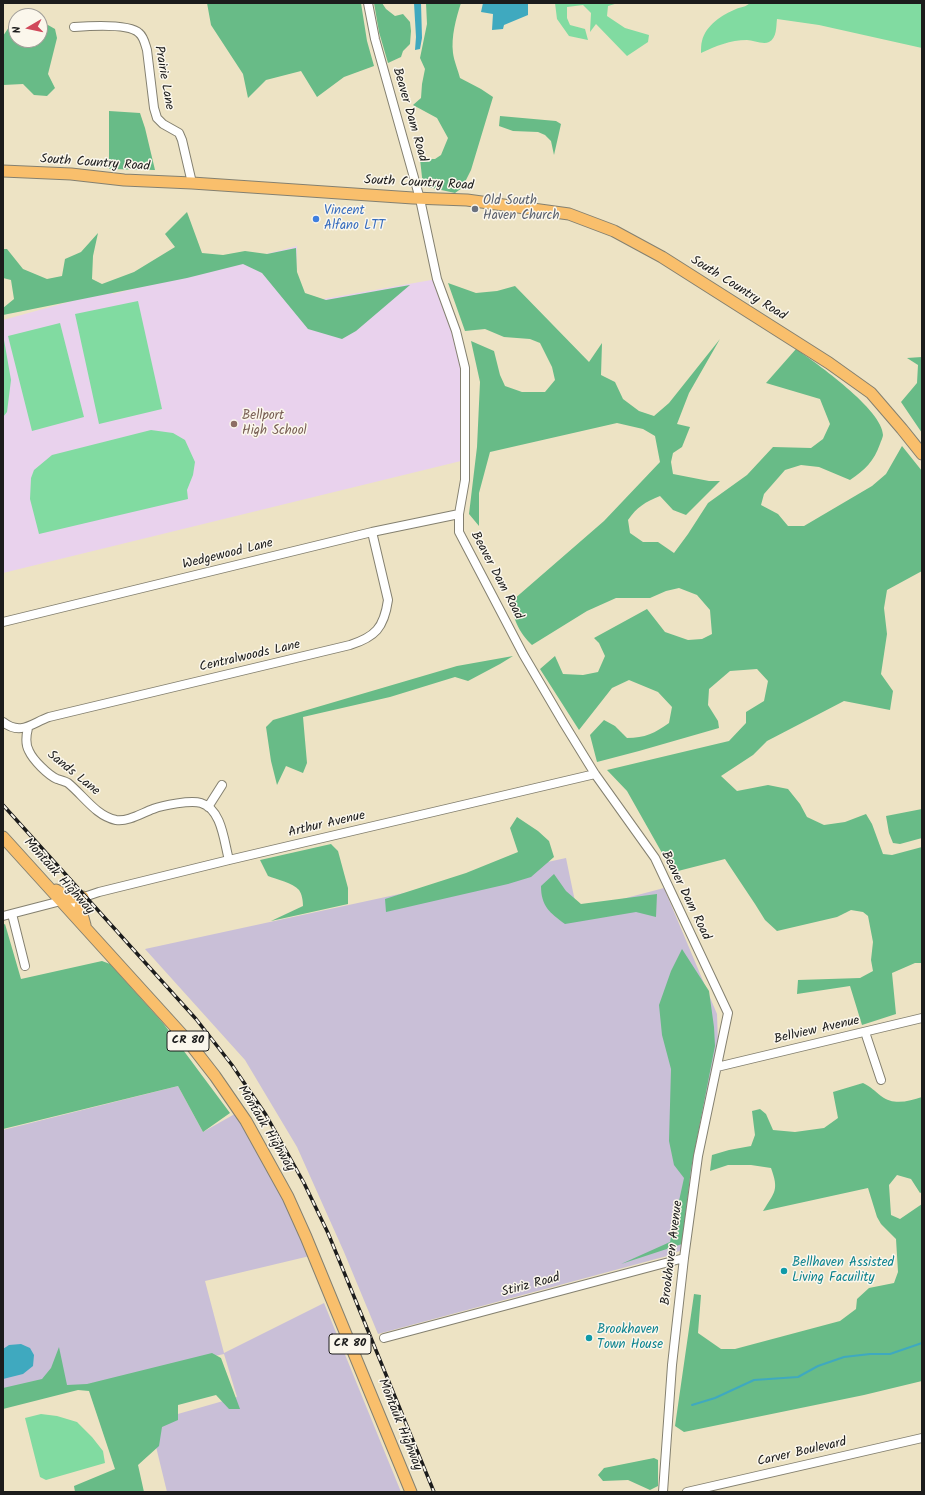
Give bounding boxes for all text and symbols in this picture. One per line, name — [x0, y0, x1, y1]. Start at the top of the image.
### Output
north arrow — [8, 8, 48, 48]
text: N — [8, 25, 27, 35]
street label: Prairie Lane — [150, 45, 176, 111]
street label: Beaver Dam Road — [388, 66, 430, 164]
street label: South Country Road — [40, 152, 150, 176]
street label: South Country Road — [364, 173, 474, 195]
place label: Old South Haven Church — [483, 194, 559, 225]
place label: Vincent Alfano LTT — [324, 204, 385, 235]
marker: Old South Haven Church — [470, 204, 480, 214]
marker: Vincent Alfano LTT — [311, 214, 321, 224]
street label: South Country Road — [687, 253, 789, 325]
place label: Bellport High School — [242, 409, 307, 440]
marker: Bellport High School — [229, 419, 239, 429]
street label: Beaver Dam Road — [466, 529, 526, 623]
street label: Wedgewood Lane — [181, 536, 275, 574]
street label: Centralwoods Lane — [198, 638, 302, 676]
street label: Sands Lane — [44, 748, 102, 800]
street label: Arthur Avenue — [287, 809, 367, 841]
street label: Montauk Highway — [20, 835, 96, 919]
street label: Beaver Dam Road — [657, 849, 713, 943]
street label: Bellview Avenue — [773, 1014, 861, 1048]
road number: CR 80 — [167, 1031, 209, 1051]
street label: Montauk Highway — [233, 1083, 297, 1175]
street label: Brookhaven Avenue — [659, 1200, 687, 1306]
place label: Bellhaven Assisted Living Facuility — [792, 1256, 894, 1287]
marker: Bellhaven Assisted Living Facuility — [779, 1266, 789, 1276]
street label: Stiriz Road — [500, 1271, 562, 1301]
place label: Brookhaven Town House — [597, 1323, 663, 1354]
marker: Brookhaven Town House — [584, 1333, 594, 1343]
road number: CR 80 — [329, 1334, 371, 1354]
street label: Montauk Highway — [373, 1377, 425, 1473]
street label: Carver Boulevard — [756, 1435, 848, 1471]

